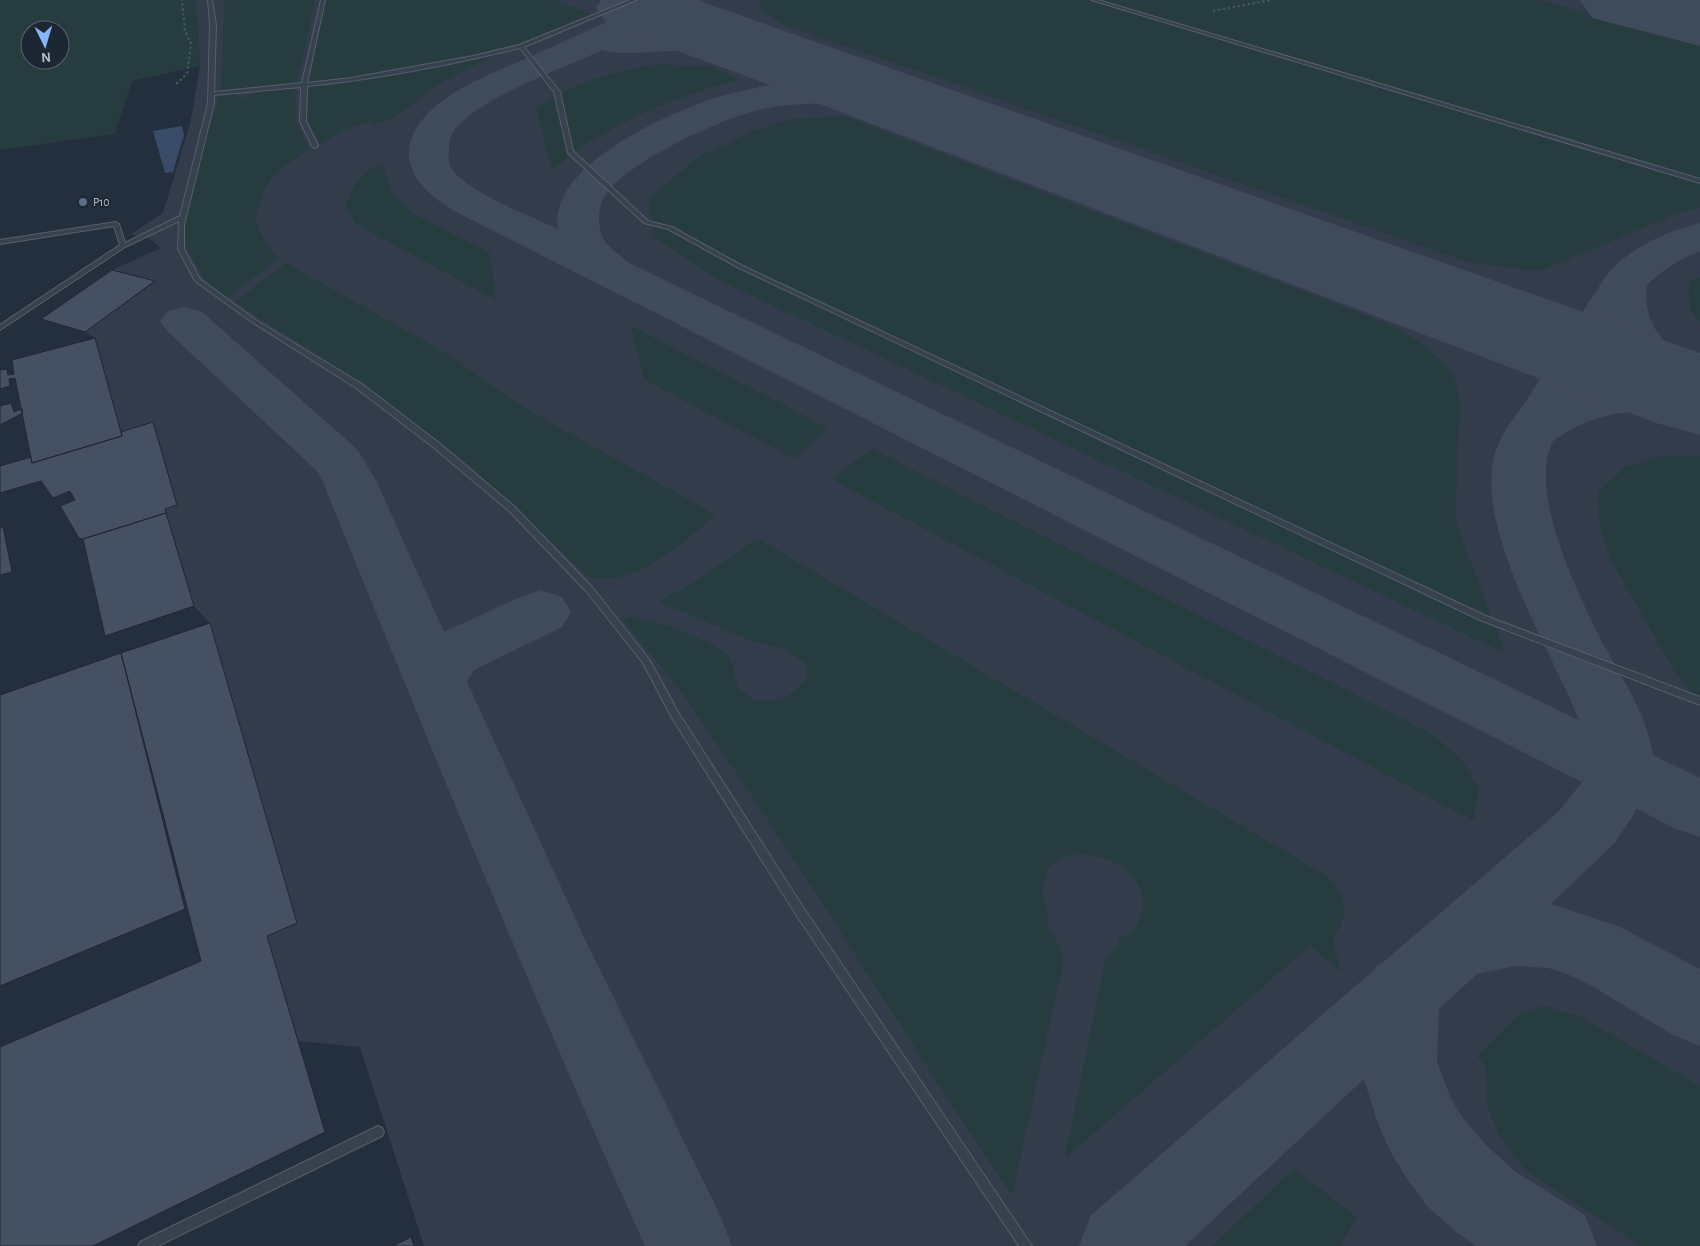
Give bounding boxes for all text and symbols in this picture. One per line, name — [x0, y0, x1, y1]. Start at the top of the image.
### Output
north arrow — [20, 20, 70, 70]
text: N — [41, 50, 52, 64]
marker: P10 — [77, 196, 89, 208]
place label: P10 — [93, 196, 110, 208]

